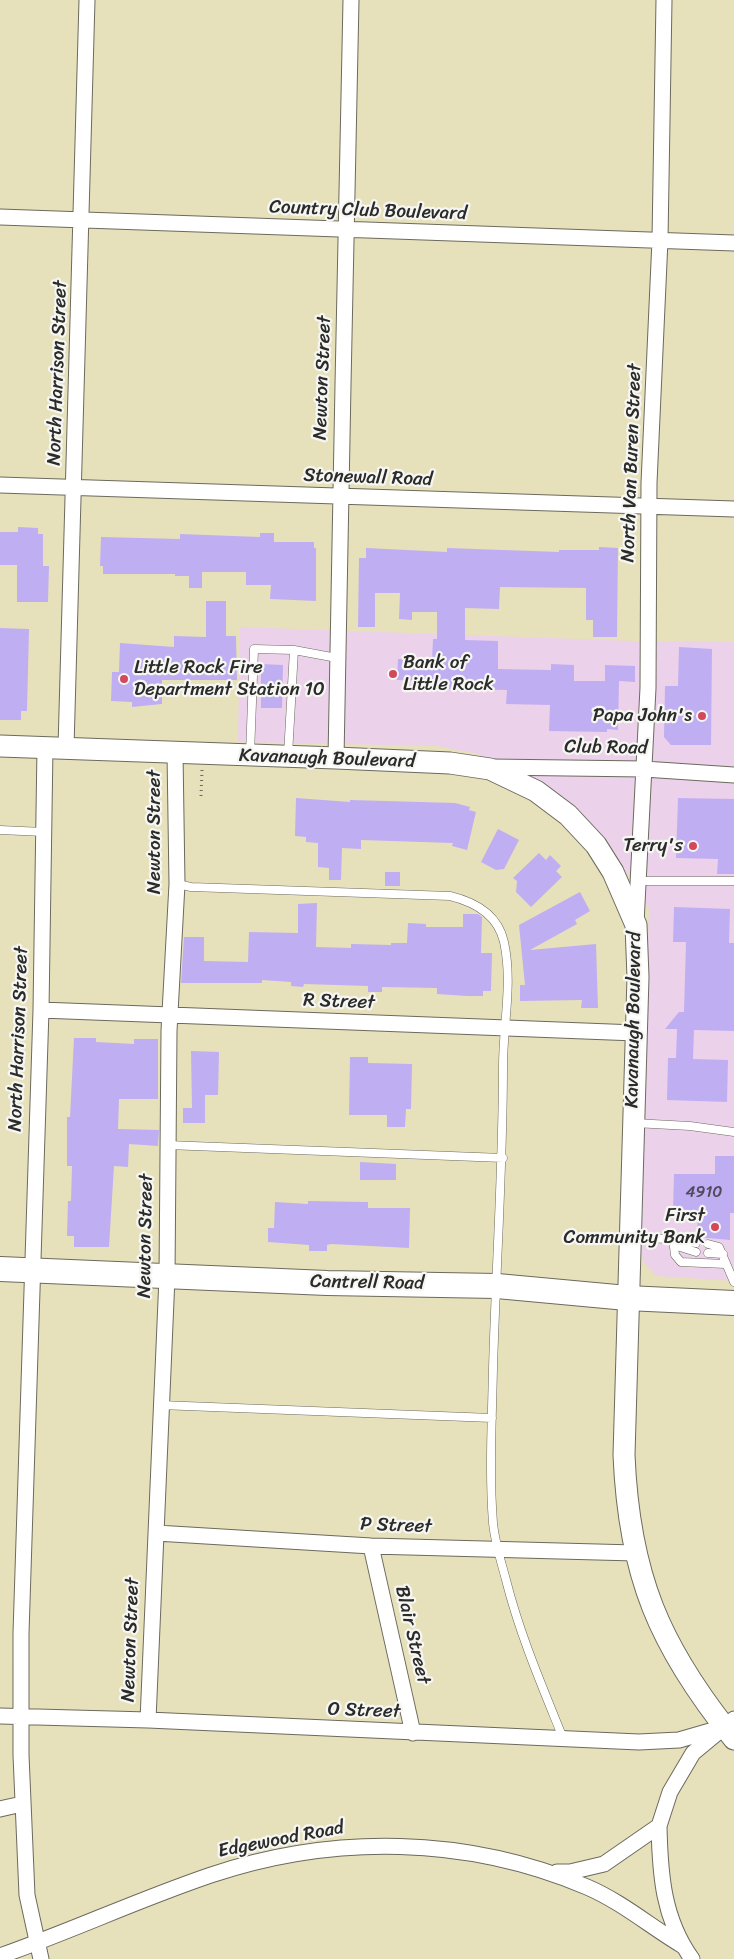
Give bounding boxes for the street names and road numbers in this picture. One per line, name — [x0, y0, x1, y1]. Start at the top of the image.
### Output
street label: Country Club Boulevard — [269, 196, 467, 226]
street label: North Harrison Street — [43, 280, 73, 466]
street label: Newton Street — [309, 315, 337, 441]
street label: North Van Buren Street — [617, 363, 647, 563]
street label: Stonewall Road — [303, 464, 433, 492]
street label: Club Road — [564, 736, 648, 760]
street label: Kavanaugh Boulevard — [238, 745, 416, 773]
street label: Newton Street — [144, 770, 166, 894]
street label: Kavanaugh Boulevard — [621, 932, 647, 1108]
street label: North Harrison Street — [4, 946, 34, 1132]
street label: R Street — [303, 989, 375, 1015]
street label: Newton Street — [134, 1174, 158, 1298]
street label: Cantrell Road — [310, 1271, 424, 1295]
street label: P Street — [360, 1513, 432, 1539]
street label: Newton Street — [117, 1577, 145, 1703]
street label: Blair Street — [390, 1584, 434, 1686]
street label: O Street — [327, 1698, 401, 1724]
street label: Edgewood Road — [216, 1817, 346, 1863]

